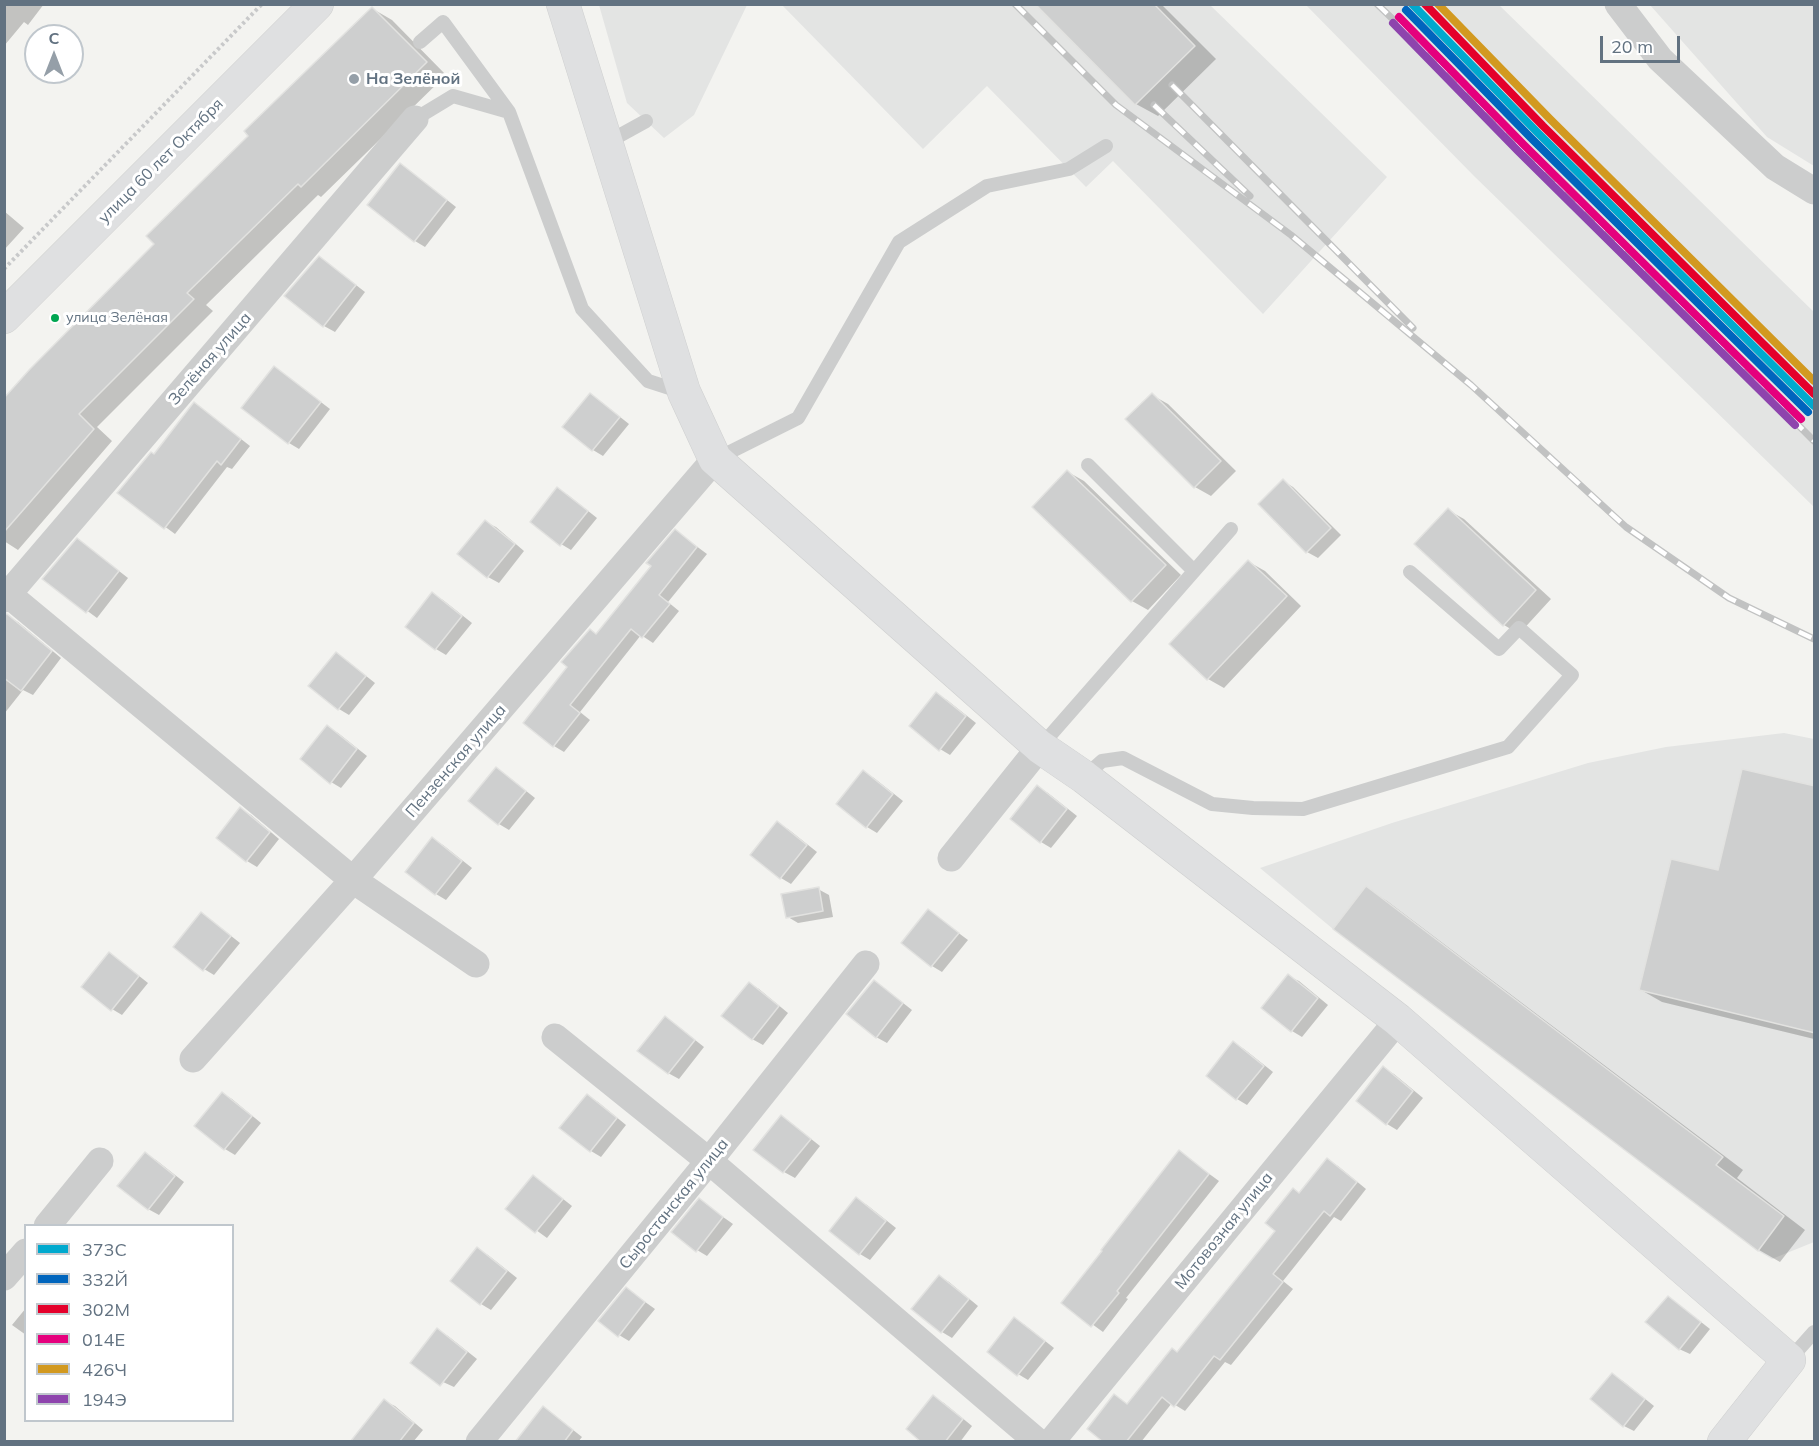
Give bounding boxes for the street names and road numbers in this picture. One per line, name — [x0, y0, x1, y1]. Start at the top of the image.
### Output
street label: улица 60 лет Октября — [95, 95, 227, 227]
street label: Зелёная улица — [165, 309, 255, 409]
street label: Пензенская улица — [402, 701, 510, 821]
street label: Сыростанская улица — [615, 1135, 733, 1273]
street label: Мотовозная улица — [1171, 1169, 1277, 1293]

